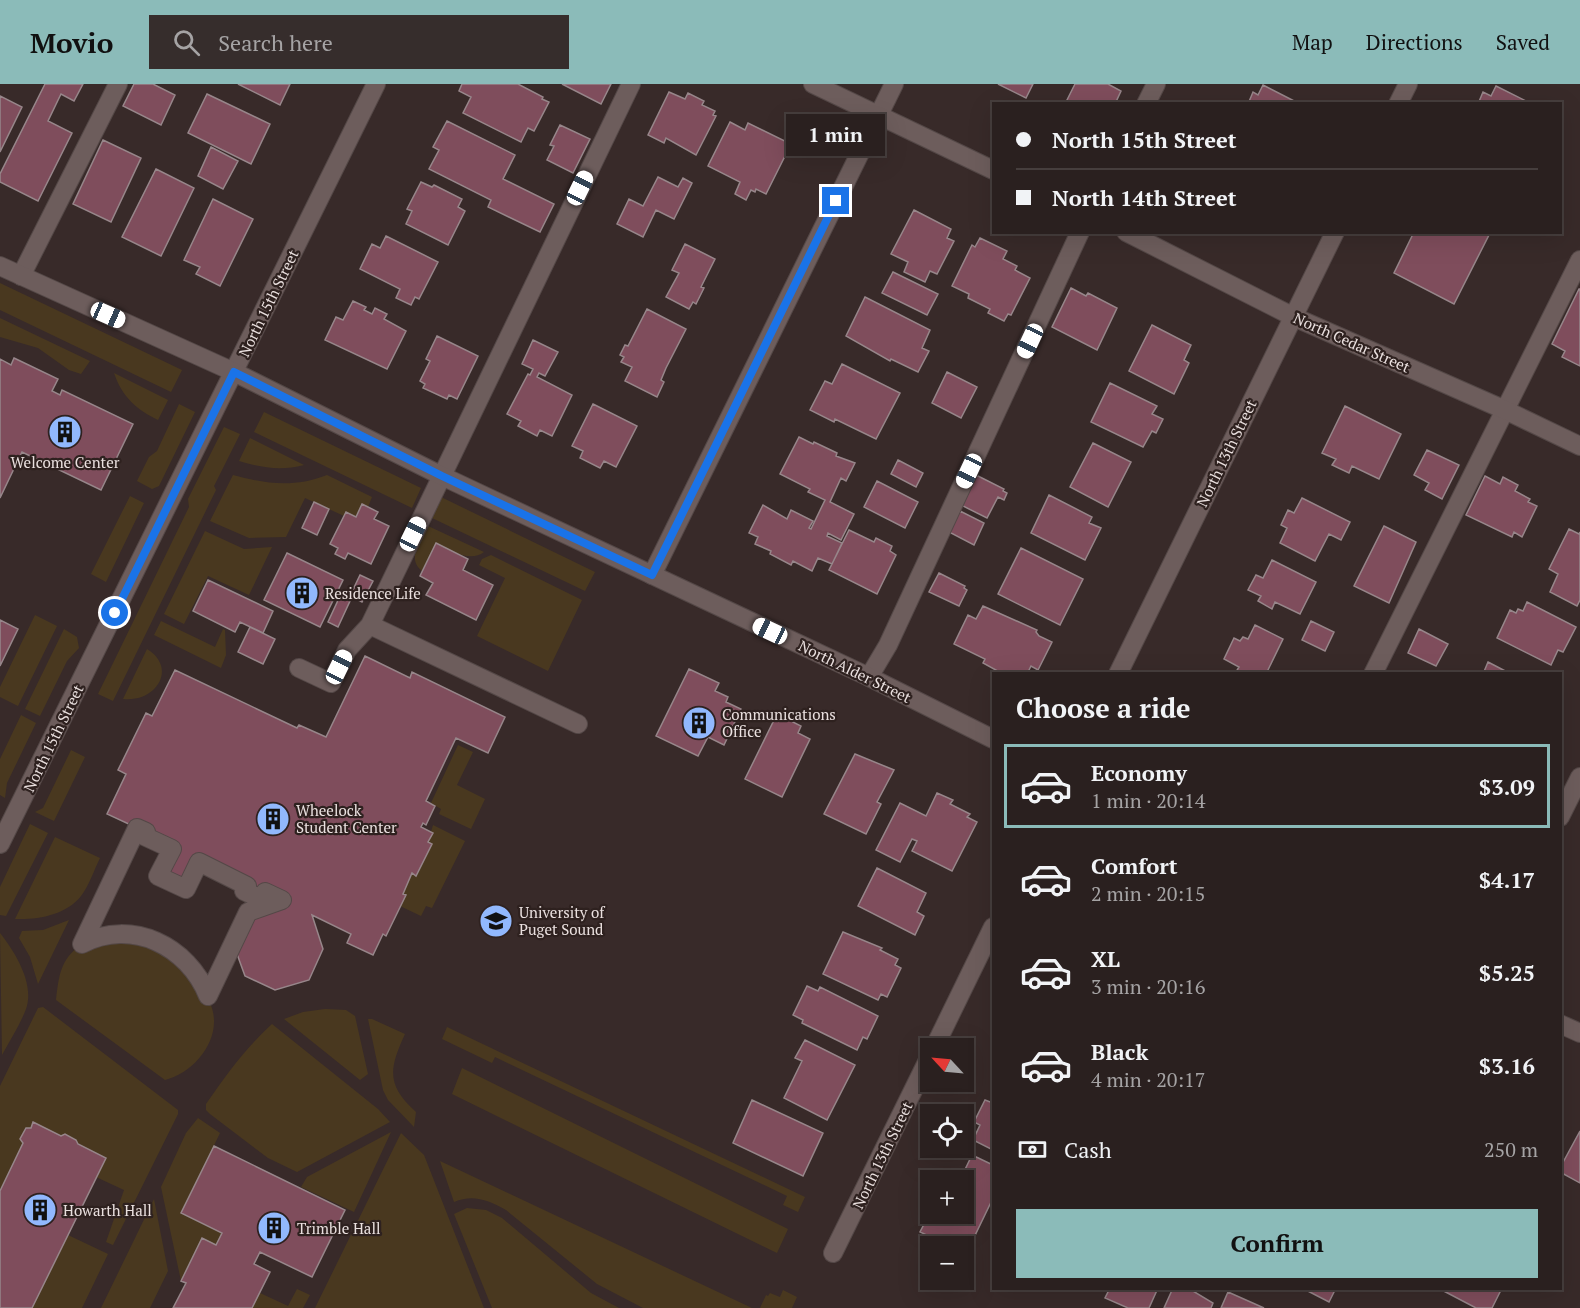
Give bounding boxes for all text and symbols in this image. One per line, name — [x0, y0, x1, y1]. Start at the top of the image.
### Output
search box — [149, 15, 569, 69]
text: Movio — [30, 24, 113, 61]
icon: search — [170, 26, 203, 59]
text: Search here — [218, 28, 333, 57]
text: Map — [1292, 28, 1333, 56]
text: Directions — [1366, 28, 1463, 56]
text: Saved — [1496, 28, 1550, 56]
callout: 1 min — [786, 114, 886, 156]
text: 1 min — [808, 121, 863, 148]
text: North 15th Street — [1052, 125, 1237, 154]
car — [564, 168, 596, 208]
text: North 14th Street — [1052, 183, 1237, 212]
route end — [822, 187, 849, 214]
street label: North 15th Street — [233, 246, 303, 360]
car — [88, 299, 128, 331]
street label: North Cedar Street — [1291, 307, 1414, 377]
car — [1014, 321, 1046, 361]
street label: North 13th Street — [1191, 396, 1261, 510]
building icon: Welcome Center — [47, 414, 83, 450]
car — [953, 451, 985, 491]
place label: Welcome Center — [11, 452, 120, 472]
car — [397, 514, 429, 554]
building icon: Residence Life — [284, 575, 320, 611]
place label: Residence Life — [325, 583, 421, 603]
route start — [101, 599, 128, 626]
car — [750, 615, 790, 647]
street label: North Alder Street — [795, 635, 915, 707]
car — [323, 647, 355, 687]
street label: North 15th Street — [18, 681, 88, 795]
text: Choose a ride — [1016, 690, 1191, 726]
place label: Communications Office — [722, 704, 836, 741]
building icon: Communications Office — [681, 705, 717, 741]
text: Economy — [1091, 758, 1187, 787]
icon: car — [1019, 759, 1073, 813]
text: $3.09 — [1479, 772, 1535, 801]
text: 1 min · 20:14 — [1091, 787, 1205, 814]
place label: Wheelock Student Center — [296, 800, 397, 837]
building icon: Wheelock Student Center — [255, 801, 291, 837]
text: Comfort — [1091, 851, 1177, 880]
icon: car — [1019, 852, 1073, 906]
text: $4.17 — [1479, 865, 1535, 894]
text: 2 min · 20:15 — [1091, 880, 1205, 907]
place label: University of Puget Sound — [519, 902, 605, 939]
school or university icon: University of Puget Sound — [478, 903, 514, 939]
text: XL — [1091, 944, 1120, 973]
icon: car — [1019, 945, 1073, 999]
text: $5.25 — [1479, 958, 1535, 987]
text: 3 min · 20:16 — [1091, 973, 1205, 1000]
text: Black — [1091, 1037, 1148, 1066]
north arrow — [920, 1038, 974, 1092]
map controls — [920, 1038, 974, 1290]
icon: car — [1019, 1038, 1073, 1092]
text: $3.16 — [1479, 1051, 1535, 1080]
text: 4 min · 20:17 — [1091, 1066, 1205, 1093]
street label: North 13th Street — [847, 1098, 917, 1212]
button: locate — [920, 1104, 974, 1158]
icon: cash — [1016, 1133, 1049, 1166]
text: Cash — [1064, 1135, 1112, 1164]
text: 250 m — [1484, 1136, 1538, 1163]
button: + — [920, 1170, 974, 1224]
building icon: Howarth Hall — [22, 1192, 58, 1228]
place label: Howarth Hall — [63, 1200, 152, 1220]
button: Confirm — [1016, 1209, 1538, 1278]
building icon: Trimble Hall — [256, 1210, 292, 1246]
place label: Trimble Hall — [297, 1218, 380, 1238]
button: − — [920, 1236, 974, 1290]

